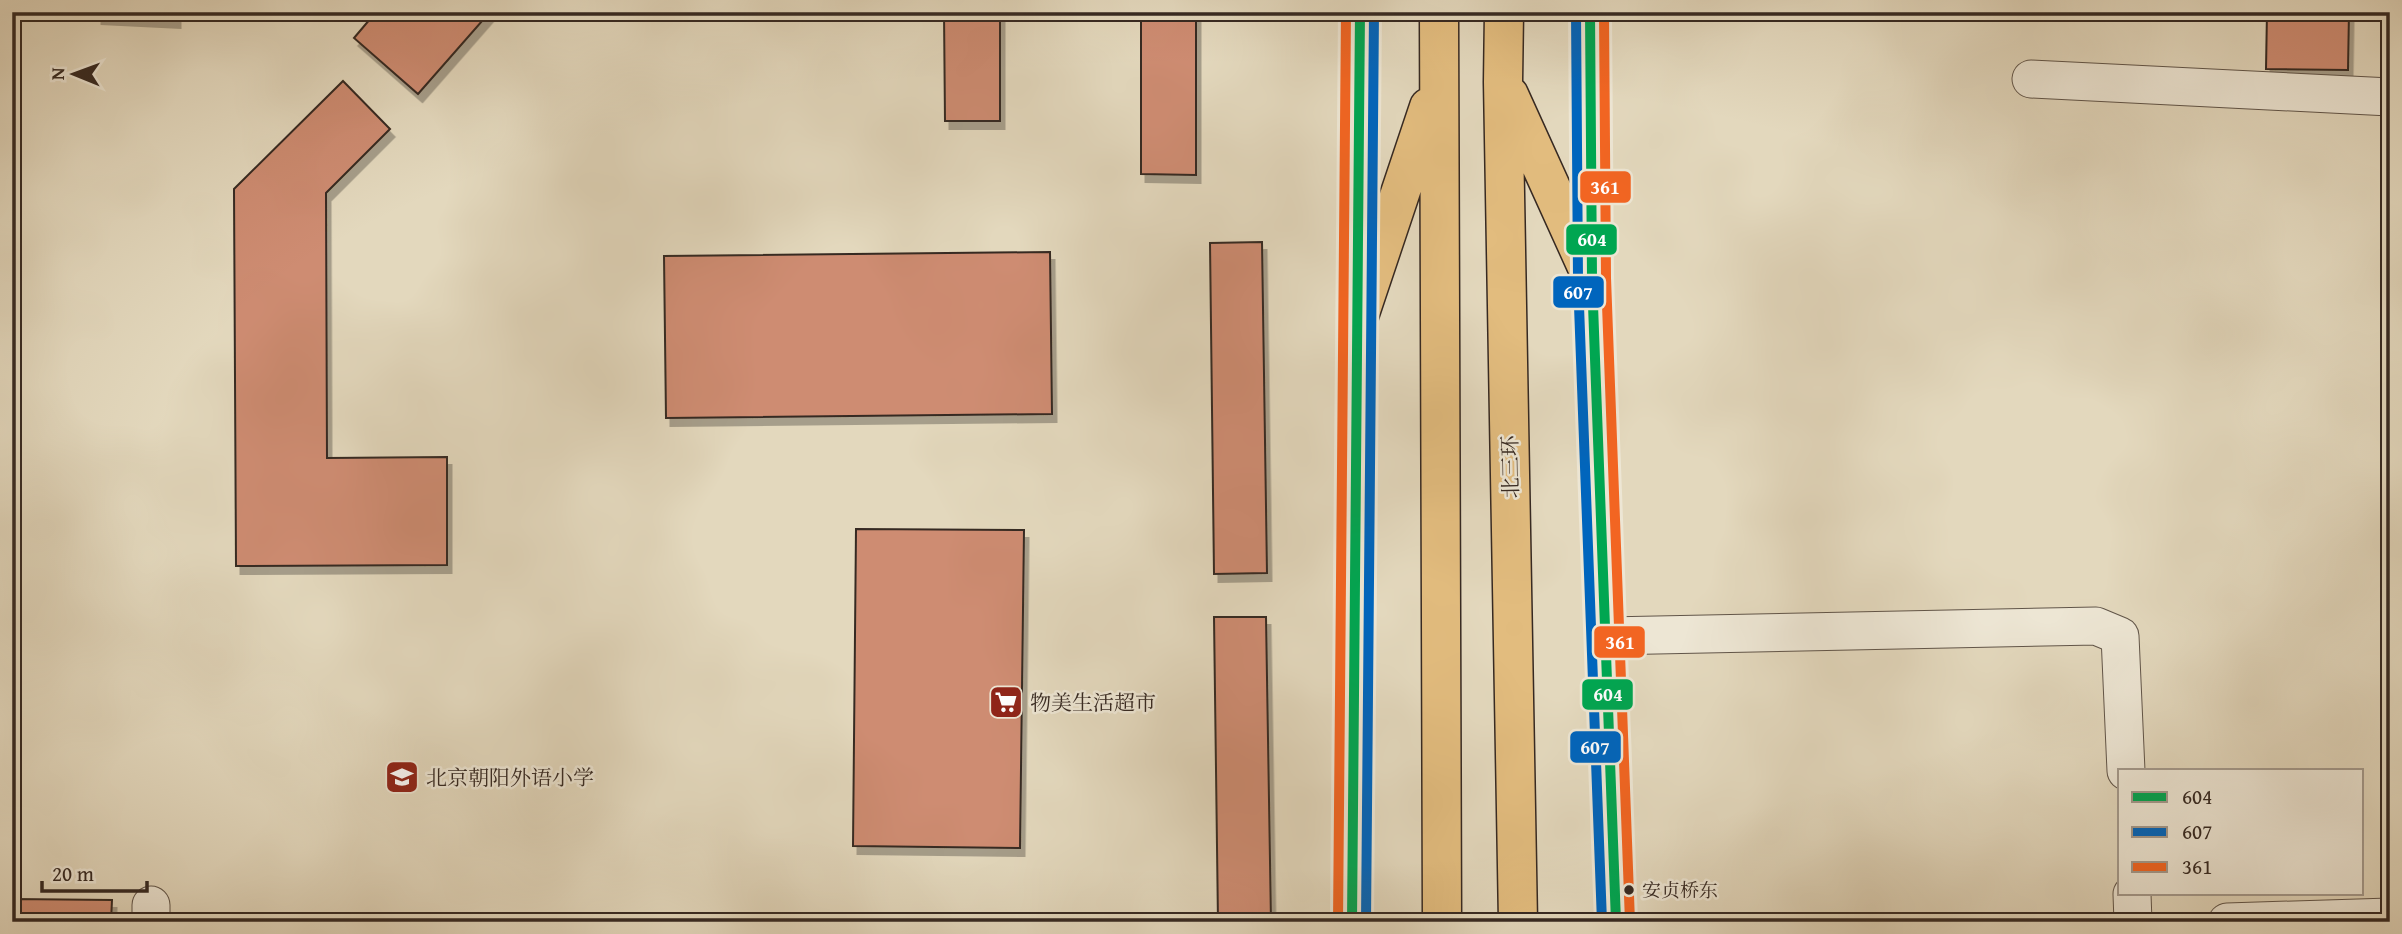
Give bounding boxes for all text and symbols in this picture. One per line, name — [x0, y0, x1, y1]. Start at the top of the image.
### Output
north arrow — [38, 38, 108, 108]
text: N — [43, 67, 71, 80]
line badge: 361 — [1579, 170, 1632, 204]
text: 361 — [1590, 173, 1620, 201]
line badge: 604 — [1565, 223, 1618, 256]
text: 604 — [1577, 225, 1607, 253]
line badge: 607 — [1552, 275, 1605, 309]
text: 607 — [1563, 278, 1593, 306]
street label: 北三环 — [1494, 435, 1526, 499]
line badge: 361 — [1593, 625, 1646, 659]
text: 361 — [1605, 628, 1635, 656]
line badge: 604 — [1581, 678, 1634, 711]
text: 604 — [1593, 680, 1623, 708]
supermarket icon: 物美生活超市 — [987, 683, 1025, 721]
place label: 物美生活超市 — [1030, 687, 1156, 718]
line badge: 607 — [1569, 730, 1622, 764]
text: 607 — [1580, 733, 1610, 761]
school or university icon: 北京朝阳外语小学 — [383, 758, 421, 796]
place label: 北京朝阳外语小学 — [426, 762, 594, 793]
legend — [2118, 769, 2364, 895]
text: 604 — [2182, 781, 2212, 812]
text: 607 — [2182, 816, 2212, 847]
scale bar — [42, 850, 147, 894]
text: 361 — [2182, 851, 2212, 882]
text: 20 m — [52, 858, 94, 889]
place label: 安贞桥东 — [1642, 876, 1718, 904]
marker: 安贞桥东 — [1622, 883, 1636, 897]

